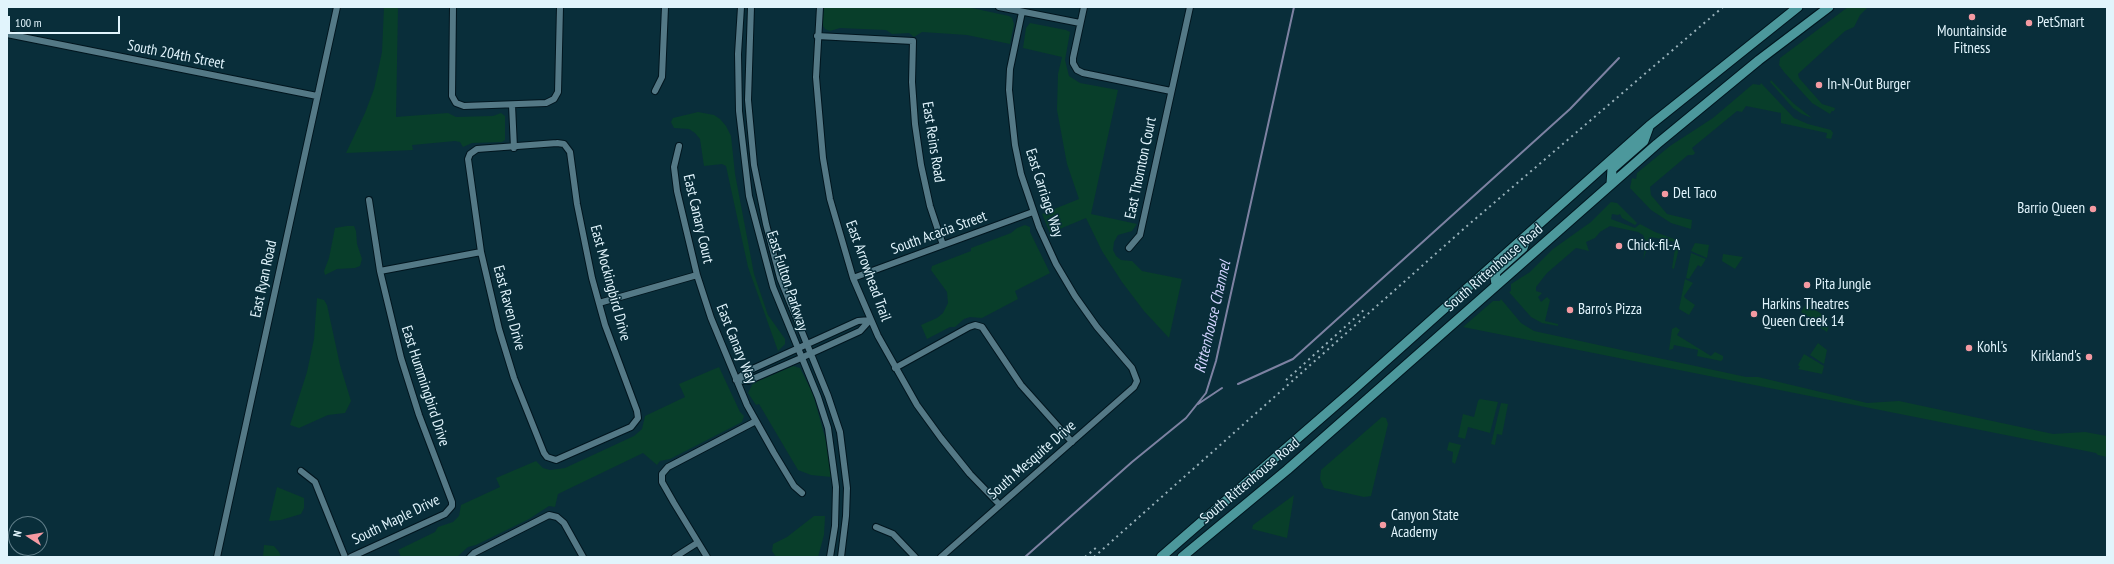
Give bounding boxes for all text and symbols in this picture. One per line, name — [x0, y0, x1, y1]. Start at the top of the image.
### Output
scale bar — [10, 8, 122, 34]
marker: Mountainside Fitness — [1967, 12, 1977, 22]
place label: PetSmart — [2037, 14, 2084, 32]
text: 100 m — [15, 15, 42, 30]
marker: PetSmart — [2024, 18, 2034, 28]
place label: Mountainside Fitness — [1937, 23, 2007, 58]
street label: South 204th Street — [126, 37, 226, 73]
place label: In-N-Out Burger — [1827, 76, 1910, 94]
marker: In-N-Out Burger — [1814, 80, 1824, 90]
street label: East Reins Road — [918, 100, 948, 184]
street label: East Thornton Court — [1121, 115, 1161, 221]
street label: East Carriage Way — [1021, 146, 1067, 240]
street label: East Canary Court — [679, 173, 717, 265]
place label: Del Taco — [1673, 185, 1717, 203]
marker: Del Taco — [1660, 189, 1670, 199]
place label: Barrio Queen — [2017, 200, 2085, 218]
marker: Barrio Queen — [2088, 204, 2098, 214]
street label: South Acacia Street — [889, 207, 989, 259]
street label: East Arrowhead Trail — [841, 218, 895, 324]
street label: South Rittenhouse Road — [1441, 220, 1547, 316]
street label: East Mockingbird Drive — [586, 223, 634, 343]
street label: East Fulton Parkway — [762, 229, 812, 333]
place label: Chick-fil-A — [1627, 237, 1680, 255]
street label: East Ryan Road — [247, 239, 281, 319]
marker: Chick-fil-A — [1614, 241, 1624, 251]
water label: Rittenhouse Channel — [1191, 259, 1235, 375]
street label: East Raven Drive — [489, 264, 529, 352]
place label: Pita Jungle — [1815, 276, 1871, 294]
marker: Pita Jungle — [1802, 280, 1812, 290]
place label: Harkins Theatres Queen Creek 14 — [1762, 296, 1849, 331]
place label: Barro's Pizza — [1578, 301, 1642, 319]
street label: East Canary Way — [712, 302, 760, 386]
marker: Barro's Pizza — [1565, 305, 1575, 315]
marker: Harkins Theatres Queen Creek 14 — [1749, 309, 1759, 319]
street label: East Hummingbird Drive — [397, 323, 453, 449]
place label: Kohl's — [1977, 339, 2007, 357]
marker: Kohl's — [1964, 343, 1974, 353]
place label: Kirkland's — [2031, 348, 2081, 366]
marker: Kirkland's — [2084, 352, 2094, 362]
street label: South Mesquite Drive — [984, 417, 1080, 503]
street label: South Rittenhouse Road — [1197, 434, 1303, 528]
street label: South Maple Drive — [349, 491, 443, 549]
place label: Canyon State Academy — [1391, 507, 1459, 542]
north arrow — [8, 516, 48, 556]
marker: Canyon State Academy — [1378, 520, 1388, 530]
text: N — [10, 529, 25, 538]

